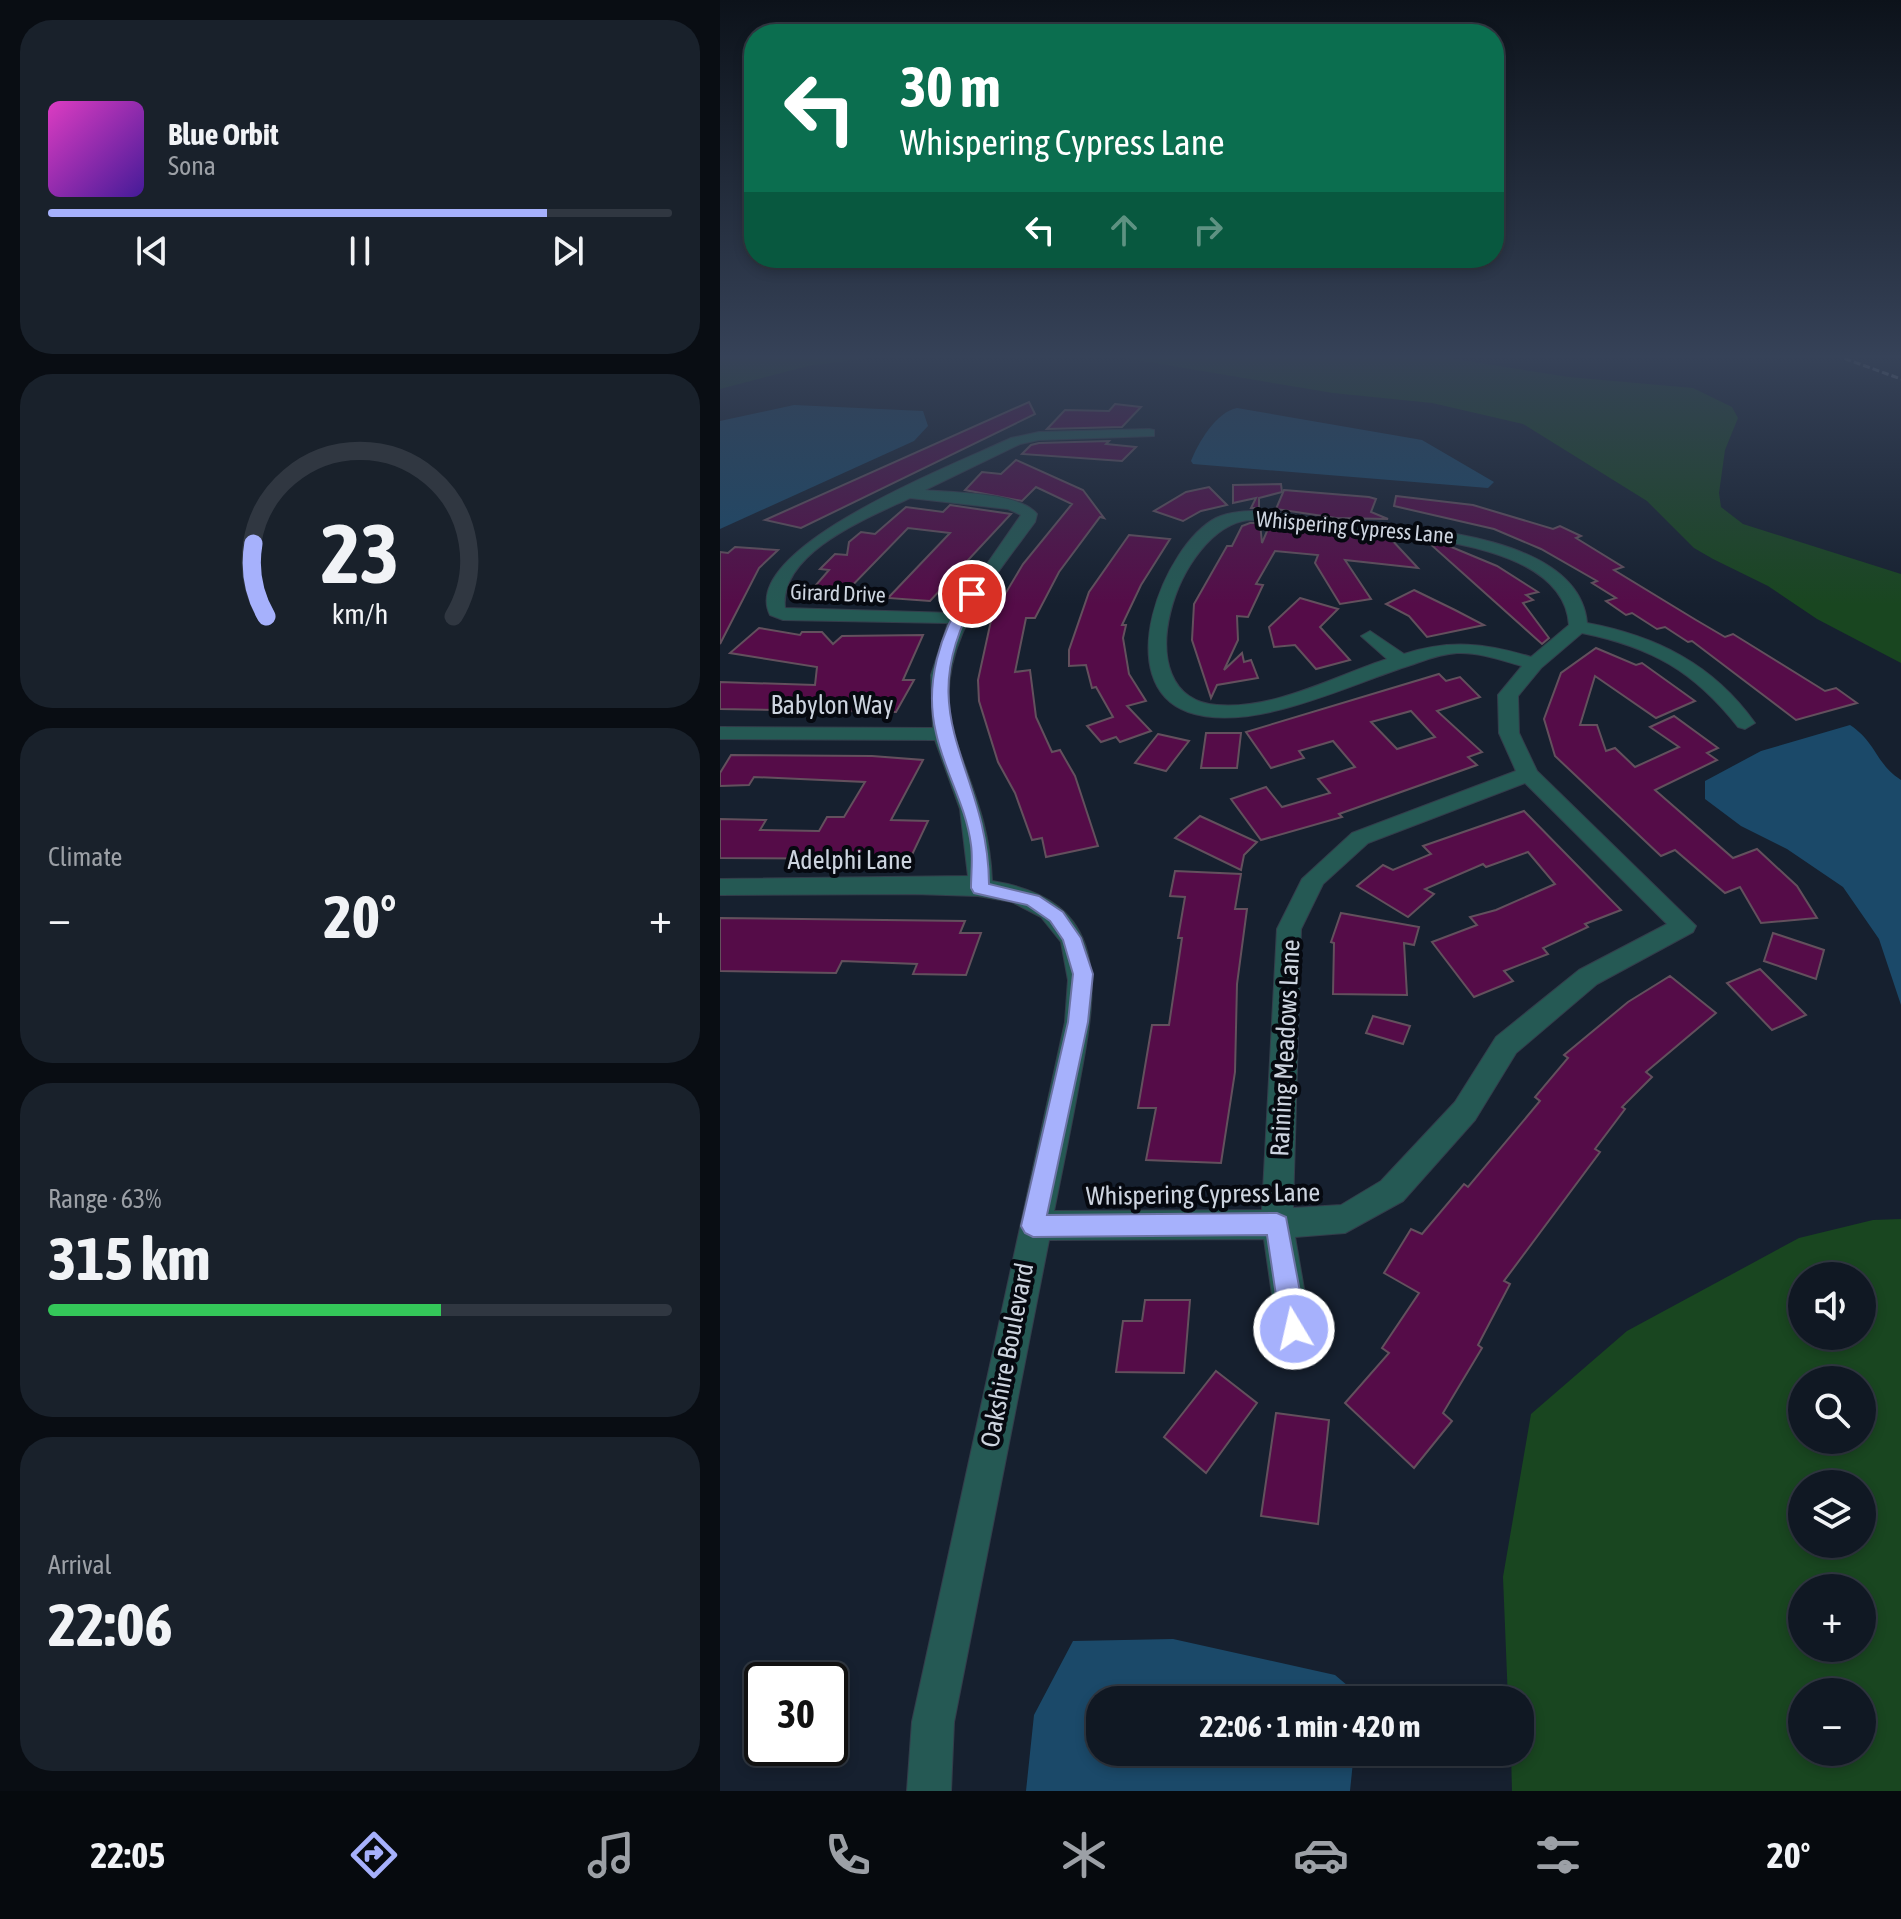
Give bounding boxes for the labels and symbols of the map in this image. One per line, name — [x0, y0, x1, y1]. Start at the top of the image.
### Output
street label: Whispering Cypress Lane — [1255, 505, 1455, 549]
pin — [938, 560, 1006, 628]
street label: Girard Drive — [790, 578, 886, 608]
street label: Babylon Way — [770, 690, 894, 720]
street label: Adelphi Lane — [788, 845, 912, 875]
street label: Raining Meadows Lane — [1264, 939, 1306, 1157]
street label: Whispering Cypress Lane — [1086, 1177, 1320, 1211]
street label: Oakshire Boulevard — [974, 1260, 1040, 1450]
position arrow — [1252, 1287, 1336, 1371]
speed limit sign: 30 — [744, 1662, 848, 1766]

